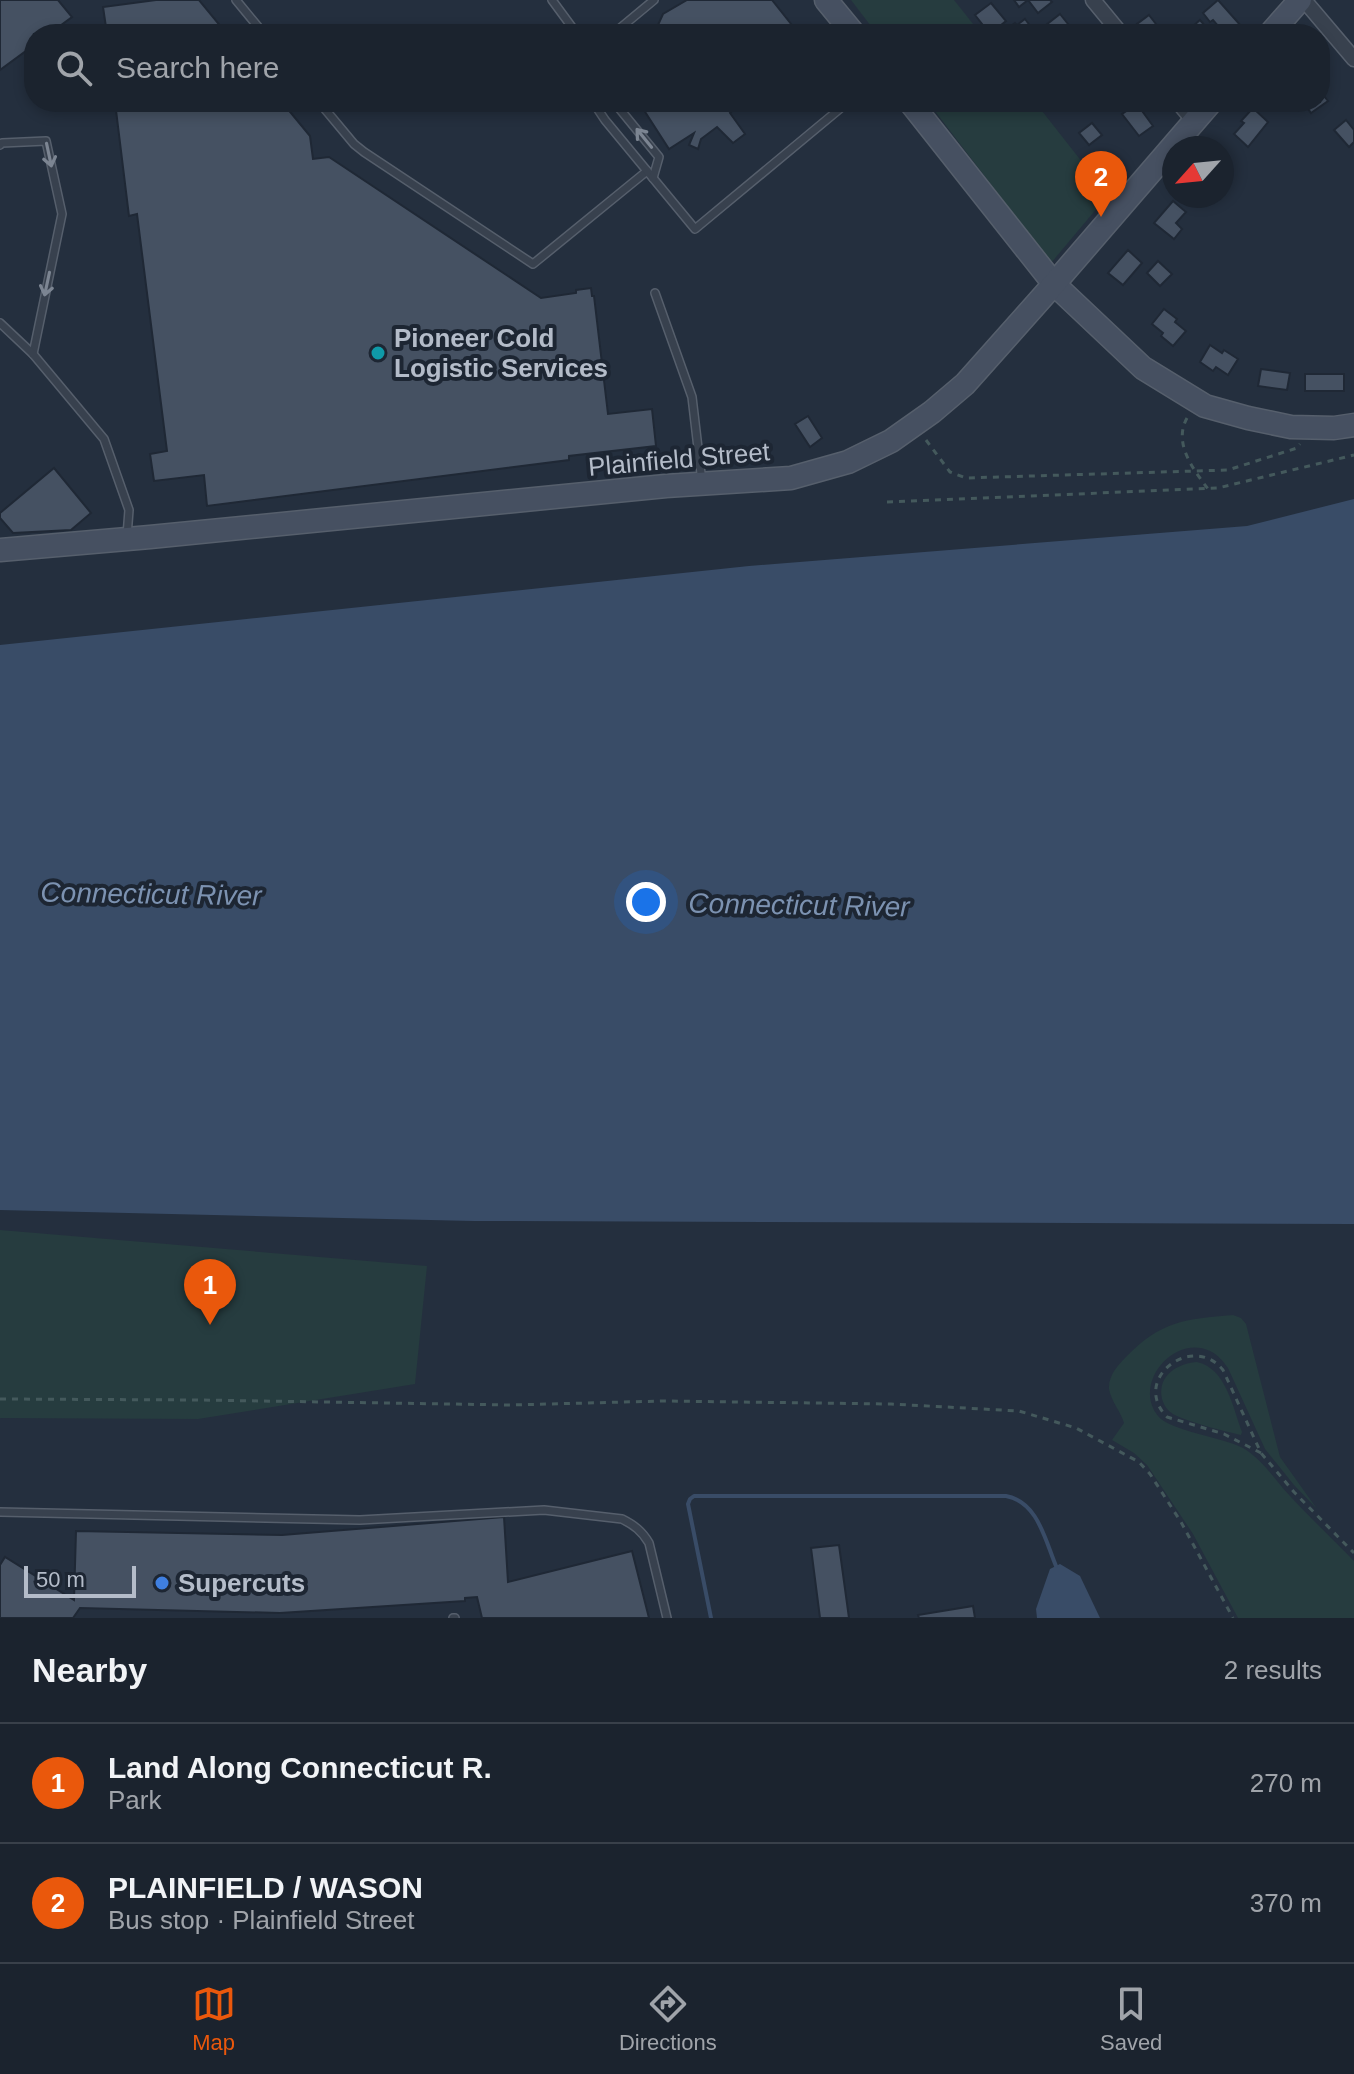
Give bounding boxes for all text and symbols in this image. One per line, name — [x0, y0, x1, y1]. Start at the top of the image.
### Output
search box — [24, 24, 1330, 112]
icon: search — [52, 46, 96, 90]
text: Search here — [116, 51, 279, 84]
one-way arrow — [635, 128, 653, 149]
north arrow — [1162, 136, 1234, 208]
one-way arrow — [42, 142, 57, 167]
pin: 2 — [1075, 151, 1127, 217]
one-way arrow — [39, 271, 54, 297]
place label: Pioneer Cold Logistic Services — [394, 323, 608, 383]
marker: Pioneer Cold Logistic Services — [369, 344, 387, 362]
street label: Plainfield Street — [587, 436, 772, 482]
water label: Connecticut River — [40, 877, 263, 911]
your location — [626, 882, 666, 922]
water label: Connecticut River — [688, 888, 911, 922]
pin: 1 — [184, 1259, 236, 1325]
scale bar — [24, 1562, 136, 1598]
text: 50 m — [36, 1567, 85, 1592]
place label: Supercuts — [178, 1568, 305, 1598]
marker: Supercuts — [153, 1574, 171, 1592]
text: Nearby — [32, 1651, 147, 1689]
text: 2 results — [1224, 1655, 1322, 1685]
text: Land Along Connecticut R. — [108, 1751, 492, 1784]
text: 1 — [51, 1768, 65, 1798]
text: 270 m — [1250, 1768, 1322, 1798]
text: Park — [108, 1785, 161, 1815]
text: PLAINFIELD / WASON — [108, 1871, 423, 1904]
text: 2 — [51, 1888, 65, 1918]
text: 370 m — [1250, 1888, 1322, 1918]
text: Bus stop · Plainfield Street — [108, 1905, 414, 1935]
tab: Map — [192, 1982, 236, 2056]
tab: Directions — [619, 1982, 717, 2056]
tab: Saved — [1100, 1982, 1162, 2056]

